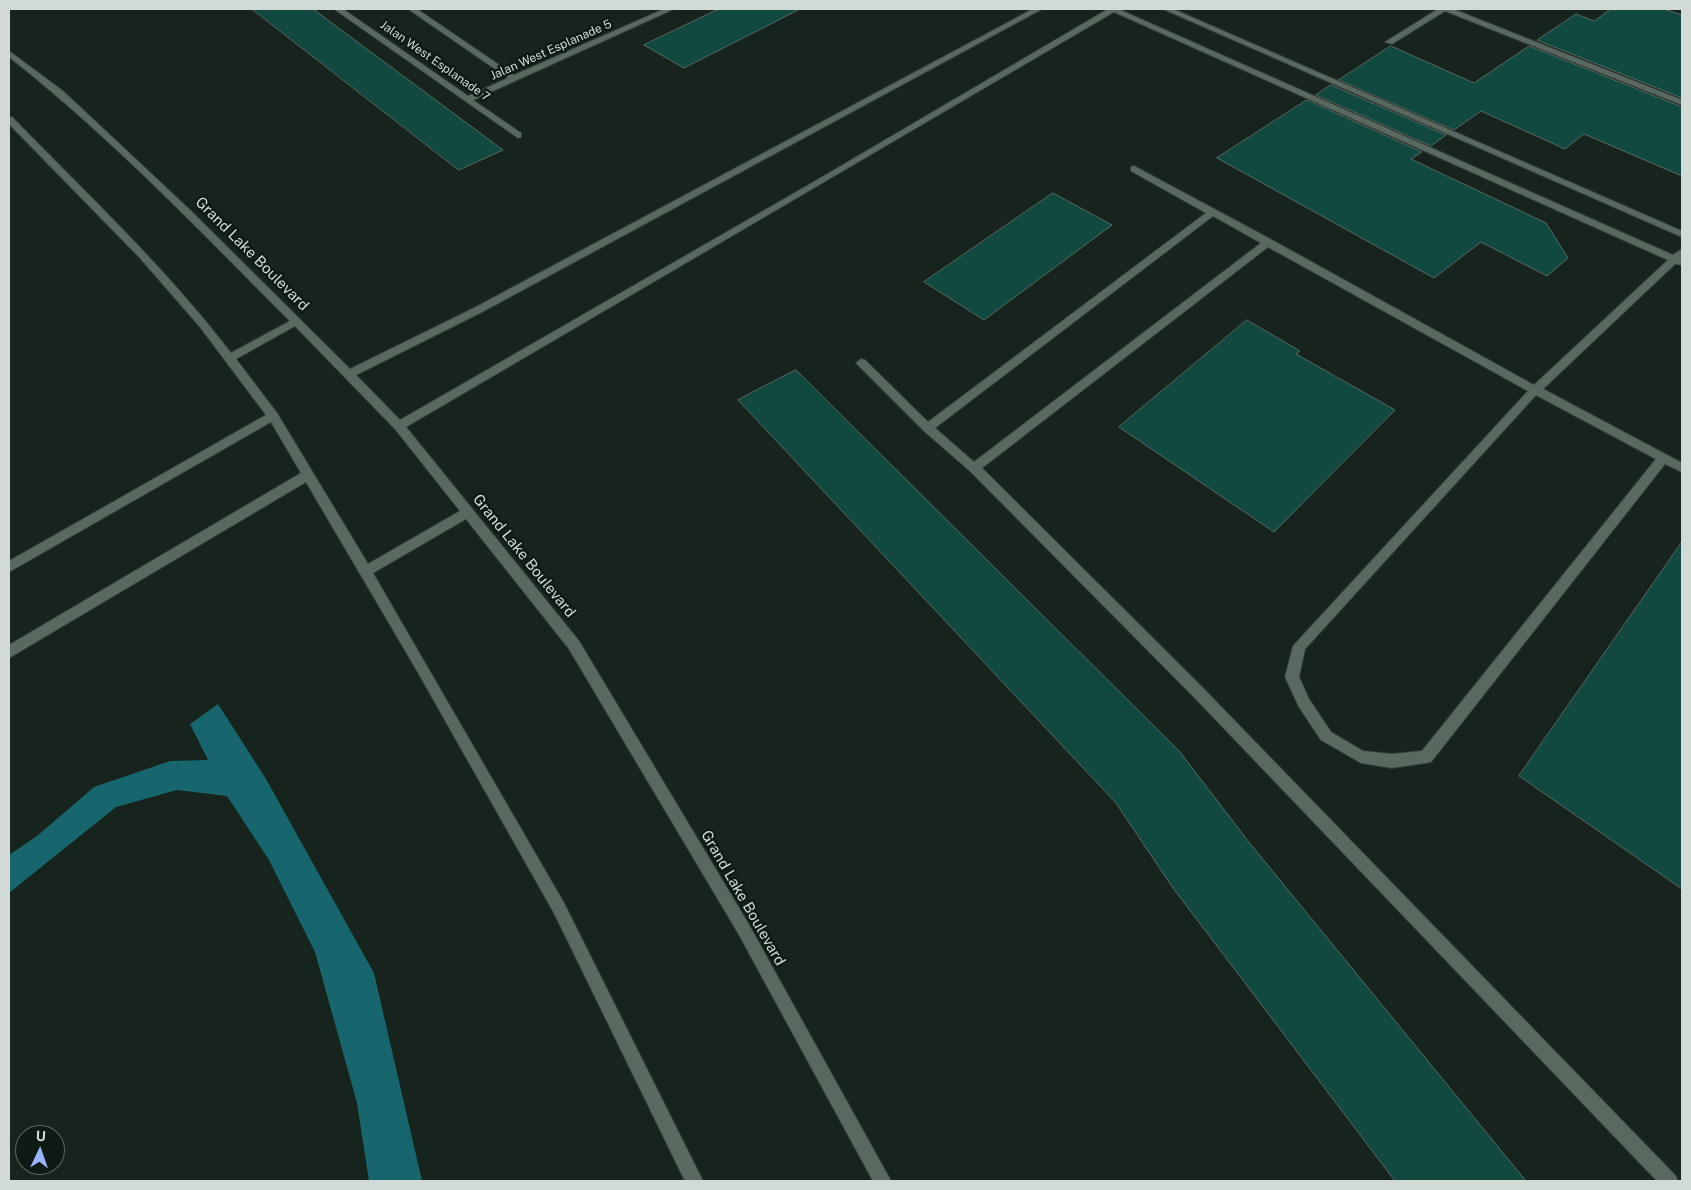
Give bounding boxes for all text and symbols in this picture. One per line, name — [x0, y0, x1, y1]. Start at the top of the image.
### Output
street label: Jalan West Esplanade 5 — [488, 17, 614, 83]
street label: Jalan West Esplanade 7 — [377, 18, 493, 104]
street label: Grand Lake Boulevard — [191, 193, 313, 315]
street label: Grand Lake Boulevard — [469, 491, 579, 621]
street label: Grand Lake Boulevard — [697, 827, 789, 969]
north arrow — [15, 1125, 65, 1175]
text: U — [35, 1128, 46, 1144]

